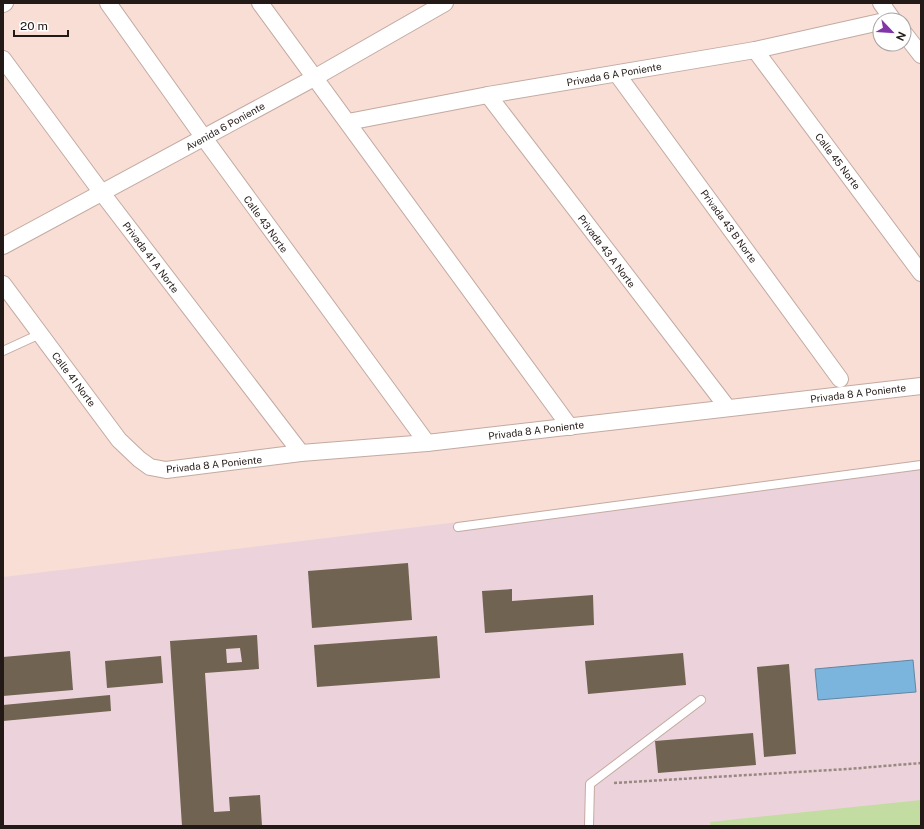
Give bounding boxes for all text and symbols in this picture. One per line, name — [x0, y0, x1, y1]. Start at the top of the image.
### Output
scale bar — [14, 12, 68, 38]
north arrow — [872, 12, 912, 52]
text: 20 m — [20, 19, 48, 33]
text: N — [894, 30, 908, 43]
street label: Privada 6 A Poniente — [566, 60, 663, 88]
street label: Avenida 6 Poniente — [183, 99, 267, 153]
street label: Calle 45 Norte — [813, 130, 863, 192]
street label: Privada 43 B Norte — [698, 187, 760, 265]
street label: Calle 43 Norte — [241, 193, 291, 255]
street label: Privada 43 A Norte — [576, 212, 638, 290]
street label: Privada 41 A Norte — [120, 219, 182, 295]
street label: Calle 41 Norte — [50, 349, 99, 409]
street label: Privada 8 A Poniente — [809, 381, 907, 405]
street label: Privada 8 A Poniente — [487, 418, 585, 442]
street label: Privada 8 A Poniente — [165, 453, 263, 475]

